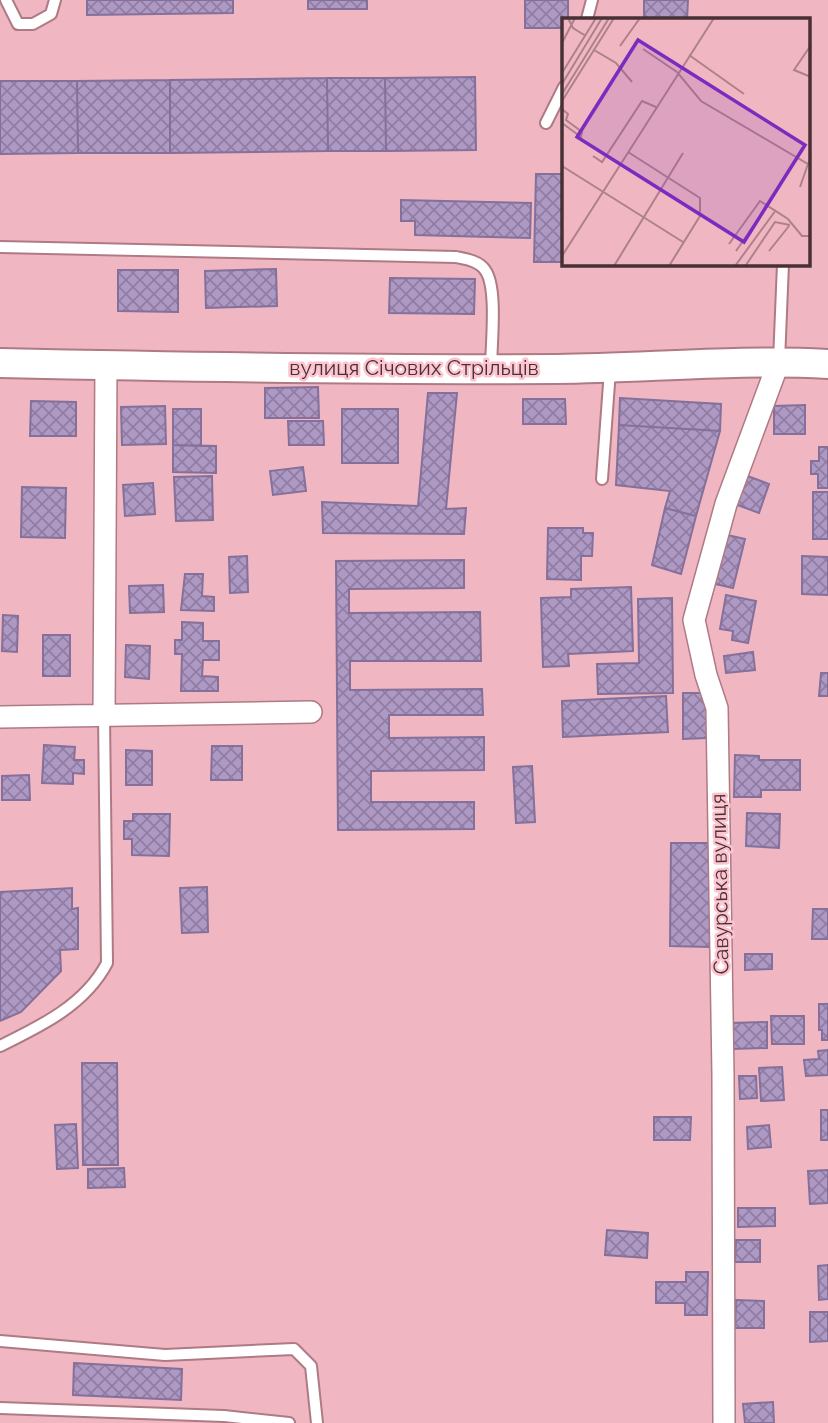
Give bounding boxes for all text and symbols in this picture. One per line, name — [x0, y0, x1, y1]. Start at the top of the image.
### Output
inset map — [562, 18, 810, 266]
street label: вулиця Січових Стрільців — [289, 355, 539, 380]
street label: Савурська вулиця — [705, 793, 734, 975]

